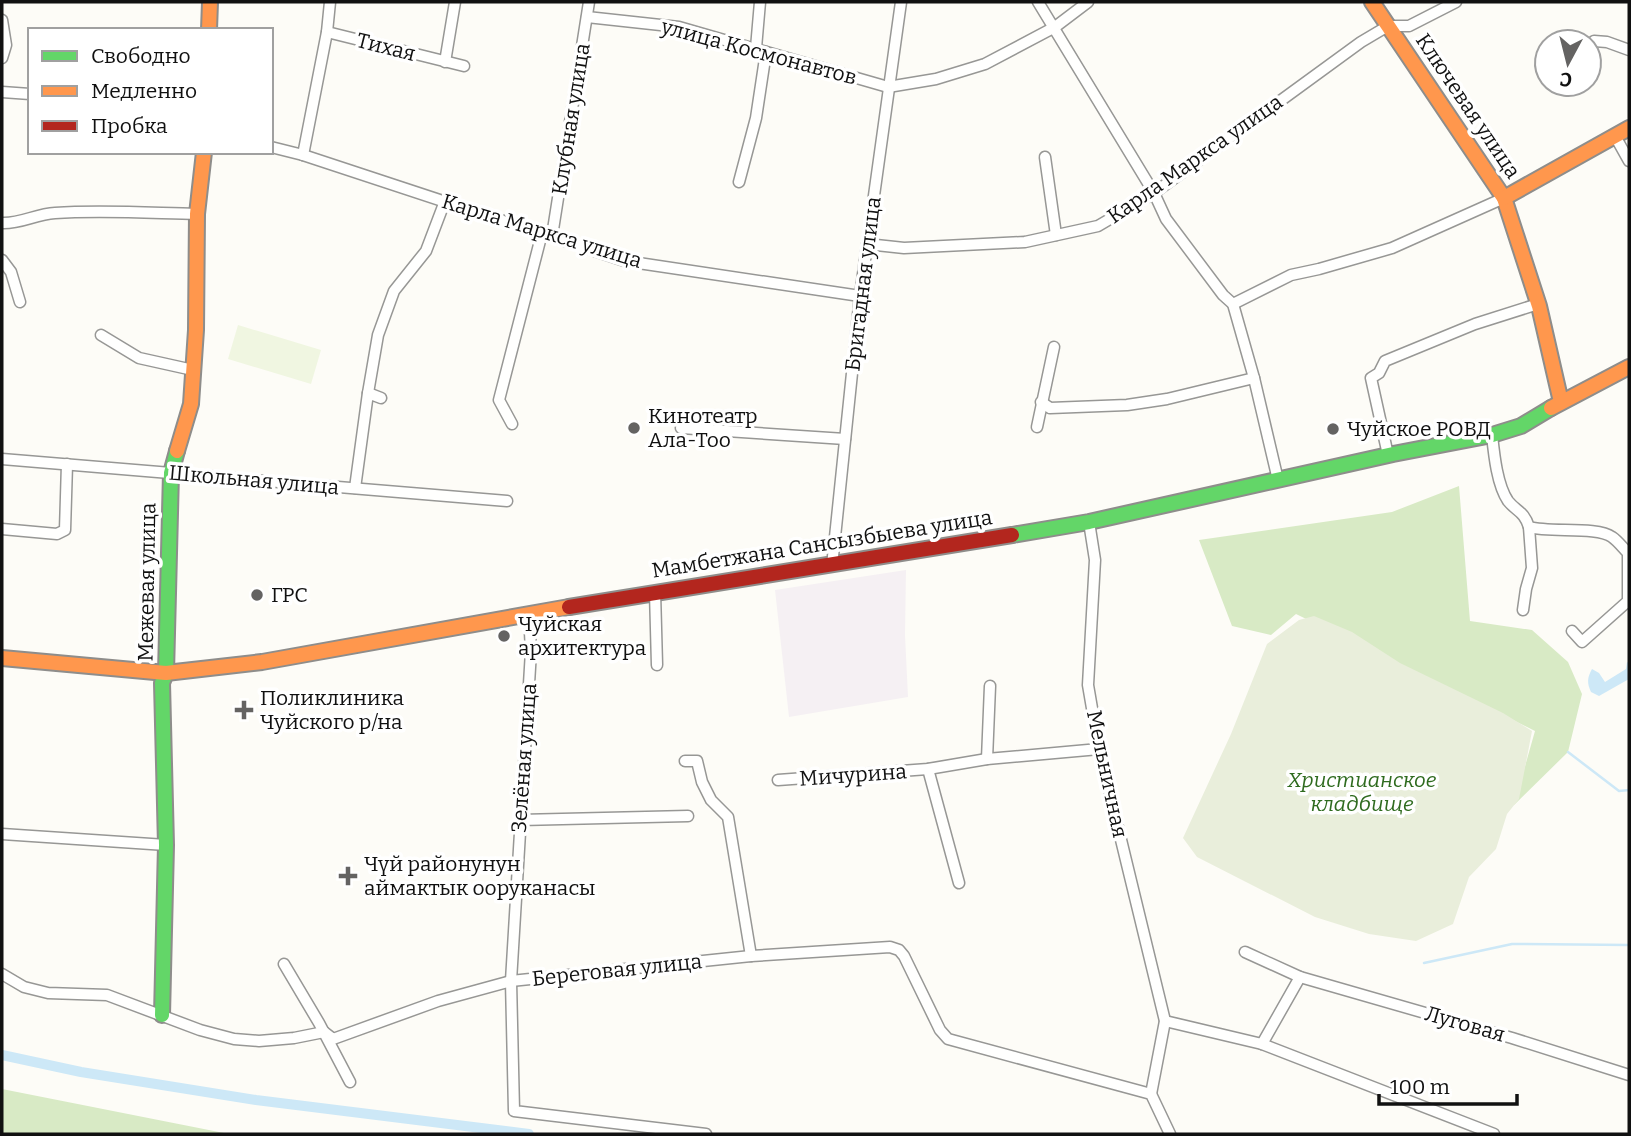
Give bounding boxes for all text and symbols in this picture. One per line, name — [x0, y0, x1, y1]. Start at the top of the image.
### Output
street label: улица Космонавтов — [657, 13, 860, 91]
street label: Тихая — [354, 27, 418, 67]
legend — [28, 28, 273, 154]
north arrow — [1533, 28, 1603, 98]
street label: Ключевая улица — [1410, 29, 1526, 184]
street label: Клубная улица — [546, 41, 596, 197]
text: Свободно — [91, 43, 191, 69]
text: С — [1559, 67, 1573, 92]
text: Медленно — [91, 78, 197, 104]
street label: Карла Маркса улица — [1102, 88, 1288, 229]
text: Пробка — [91, 113, 168, 139]
street label: Карла Маркса улица — [439, 188, 646, 274]
street label: Бригадная улица — [839, 195, 887, 373]
place label: Кинотеатр Ала-Тоо — [648, 403, 758, 453]
place label: Чуйское РОВД — [1347, 416, 1491, 442]
marker: Кинотеатр Ала-Тоо — [626, 420, 642, 436]
marker: Чуйское РОВД — [1325, 421, 1341, 437]
street label: Школьная улица — [168, 460, 341, 500]
street label: Межевая улица — [133, 502, 161, 662]
street label: Мамбетжана Сансызбыева улица — [650, 504, 995, 584]
place label: ГРС — [271, 582, 308, 608]
marker: ГРС — [249, 587, 265, 603]
place label: Чуйская архитектура — [518, 611, 647, 661]
marker: Чуйская архитектура — [496, 628, 512, 644]
street label: Зелёная улица — [506, 682, 542, 834]
place label: Поликлиника Чуйского р/на — [260, 685, 404, 735]
marker: Поликлиника Чуйского р/на — [234, 700, 254, 720]
street label: Мельничная — [1081, 708, 1133, 840]
street label: Мичурина — [798, 758, 908, 792]
park label: Христианское кладбище — [1287, 767, 1437, 817]
place label: Чүй районунун аймактык ооруканасы — [364, 851, 596, 901]
marker: Чүй районунун аймактык ооруканасы — [338, 866, 358, 886]
street label: Береговая улица — [531, 948, 704, 992]
street label: Луговая — [1422, 1000, 1508, 1048]
scale bar — [1379, 1062, 1517, 1106]
text: 100 m — [1390, 1074, 1450, 1100]

